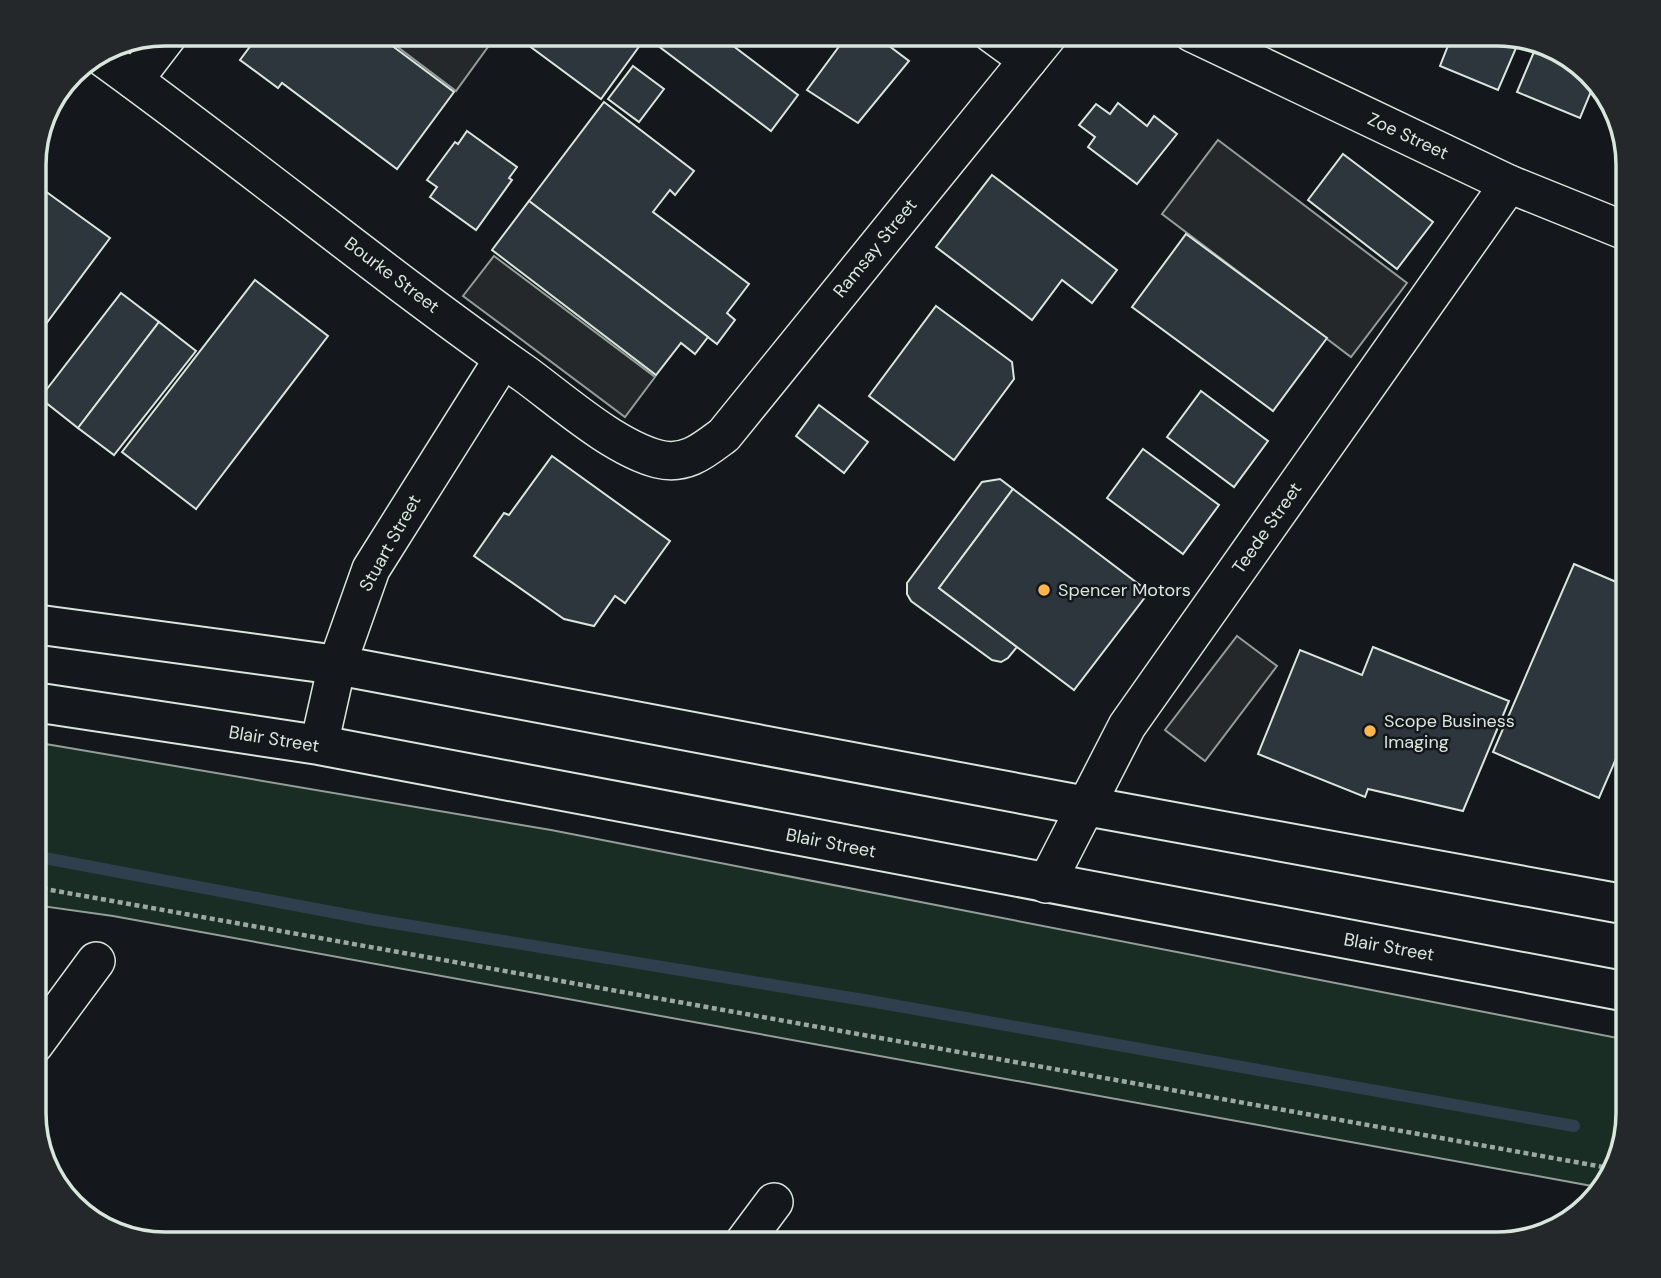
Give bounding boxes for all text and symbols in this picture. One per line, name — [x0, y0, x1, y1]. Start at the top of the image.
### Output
street label: Zoe Street — [1364, 107, 1452, 165]
street label: Ramsay Street — [828, 194, 922, 302]
street label: Bourke Street — [340, 231, 444, 319]
street label: Teede Street — [1227, 478, 1307, 578]
street label: Stuart Street — [354, 490, 426, 596]
place label: Spencer Motors — [1058, 578, 1191, 602]
marker: Spencer Motors — [1036, 582, 1052, 598]
place label: Scope Business Imaging — [1384, 709, 1515, 754]
street label: Blair Street — [227, 720, 321, 758]
marker: Scope Business Imaging — [1362, 723, 1378, 739]
street label: Blair Street — [784, 822, 878, 864]
street label: Blair Street — [1342, 927, 1436, 967]

